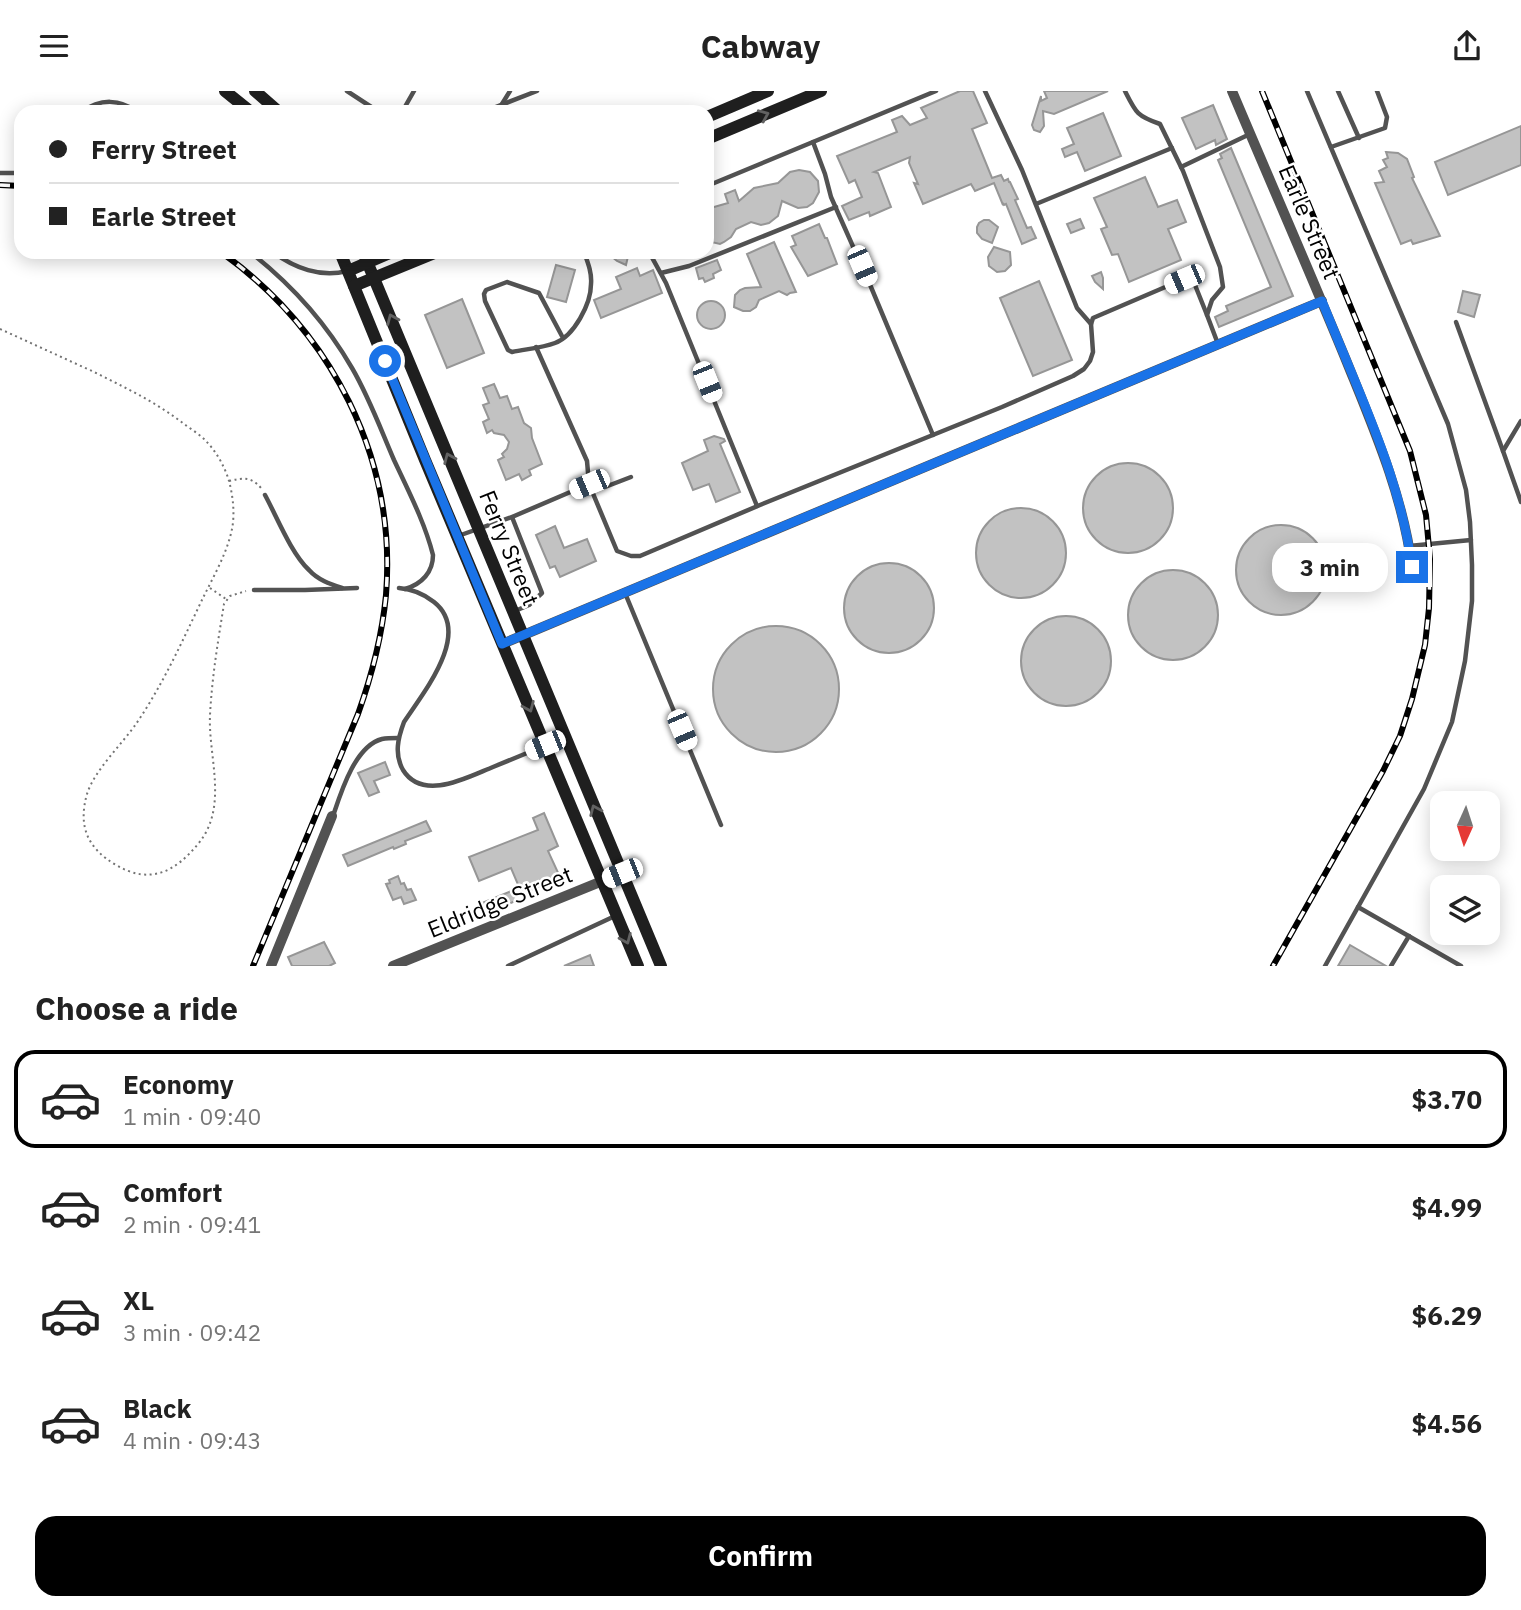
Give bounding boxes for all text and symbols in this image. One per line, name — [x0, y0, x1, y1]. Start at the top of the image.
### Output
text: Cabway — [701, 25, 820, 67]
icon: menu — [35, 27, 73, 65]
icon: share — [1448, 27, 1486, 65]
one-way arrow — [757, 109, 769, 123]
text: Ferry Street — [91, 132, 237, 166]
street label: Earle Street — [1272, 160, 1347, 283]
text: Earle Street — [91, 199, 236, 233]
car — [845, 243, 880, 289]
car — [1161, 261, 1208, 297]
one-way arrow — [386, 314, 400, 326]
route start — [369, 345, 401, 377]
car — [690, 359, 725, 405]
one-way arrow — [444, 453, 458, 465]
car — [566, 466, 613, 502]
street label: Ferry Street — [473, 485, 547, 610]
callout: 3 min — [1272, 543, 1388, 591]
route end — [1396, 551, 1428, 583]
text: 3 min — [1300, 552, 1360, 582]
one-way arrow — [520, 700, 534, 712]
car — [665, 707, 700, 753]
car — [522, 727, 569, 763]
north arrow — [1430, 791, 1500, 861]
map controls — [1430, 791, 1500, 945]
one-way arrow — [590, 805, 604, 817]
car — [599, 855, 646, 891]
street label: Eldridge Street — [423, 858, 576, 944]
button: layers — [1430, 875, 1500, 945]
one-way arrow — [618, 932, 632, 944]
text: Choose a ride — [35, 987, 238, 1029]
text: Economy — [123, 1067, 234, 1101]
icon: car — [39, 1068, 102, 1131]
text: $3.70 — [1412, 1082, 1482, 1116]
text: 1 min · 09:40 — [123, 1101, 261, 1131]
text: Comfort — [123, 1175, 222, 1209]
icon: car — [39, 1176, 102, 1239]
text: $4.99 — [1412, 1190, 1482, 1224]
text: 2 min · 09:41 — [123, 1209, 261, 1239]
text: XL — [123, 1283, 154, 1317]
icon: car — [39, 1284, 102, 1347]
text: $6.29 — [1412, 1298, 1482, 1332]
text: 3 min · 09:42 — [123, 1317, 261, 1347]
text: Black — [123, 1391, 191, 1425]
icon: car — [39, 1392, 102, 1455]
text: $4.56 — [1412, 1406, 1482, 1440]
text: 4 min · 09:43 — [123, 1425, 261, 1455]
button: Confirm — [35, 1516, 1486, 1596]

